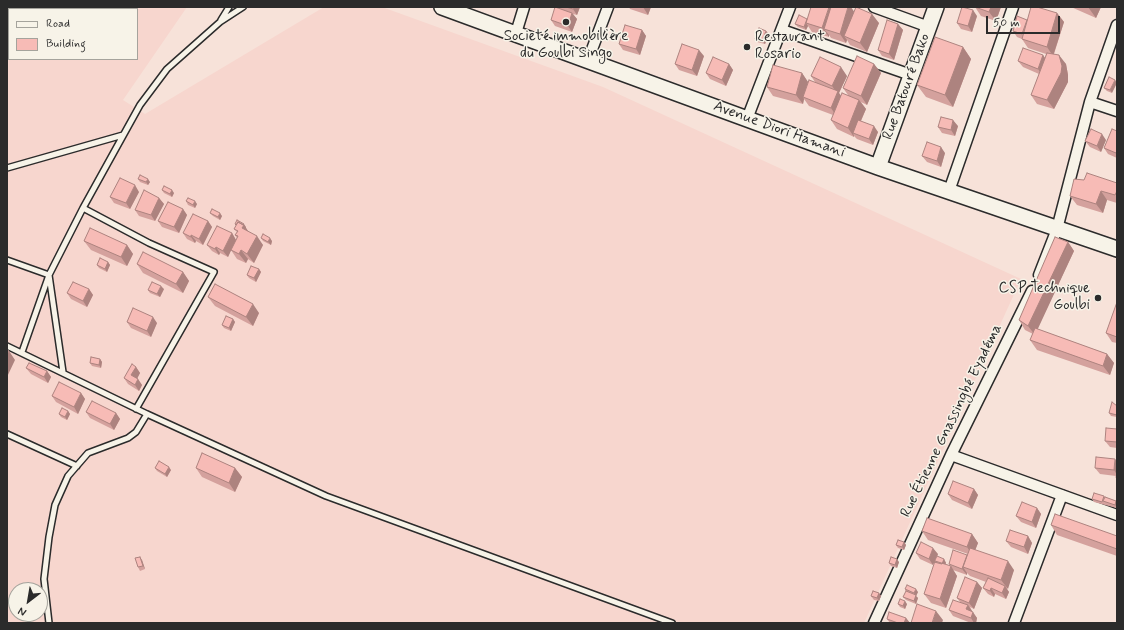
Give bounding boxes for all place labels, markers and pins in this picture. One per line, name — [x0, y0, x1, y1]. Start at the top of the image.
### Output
marker: Societé immobilière du Goulbi Singo — [561, 17, 571, 27]
place label: Societé immobilière du Goulbi Singo — [504, 28, 628, 63]
place label: Restaurant Rosario — [755, 29, 825, 64]
marker: Restaurant Rosario — [742, 42, 752, 52]
place label: CSP Technique Goulbi — [998, 280, 1090, 315]
marker: CSP Technique Goulbi — [1093, 293, 1103, 303]

